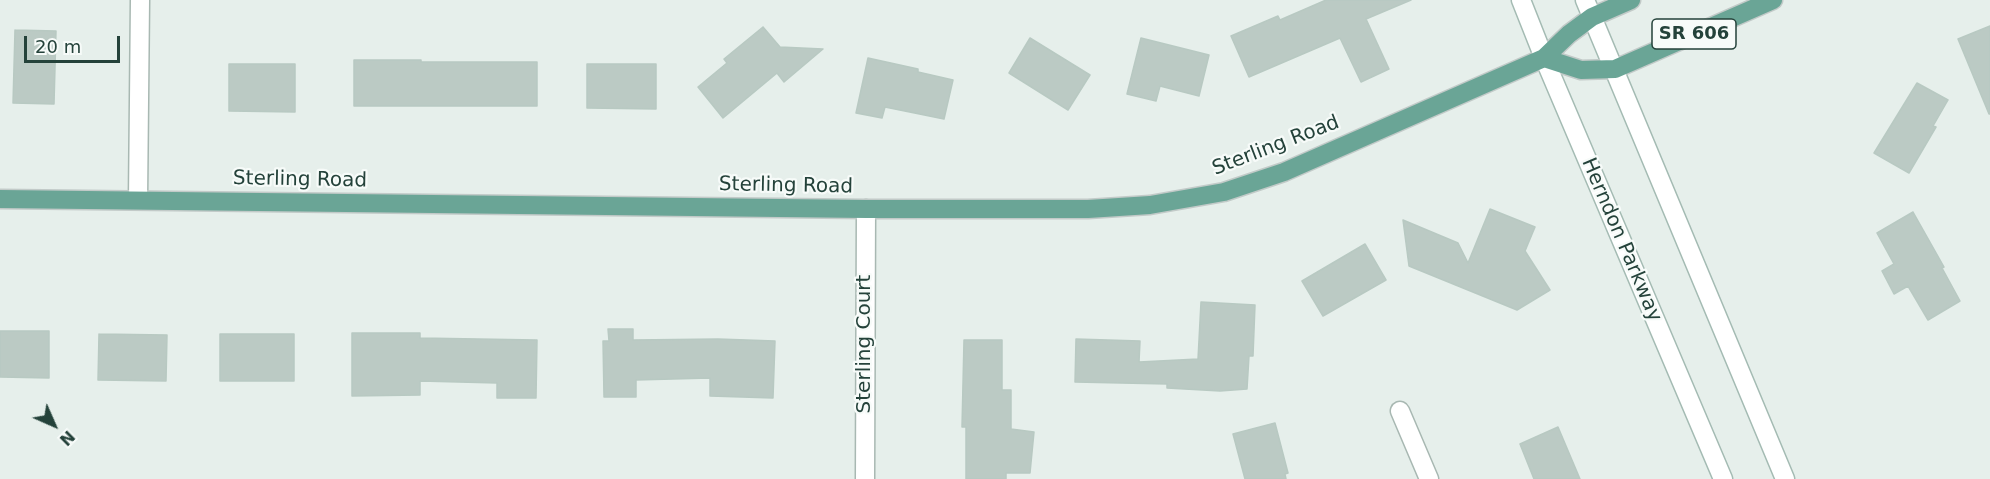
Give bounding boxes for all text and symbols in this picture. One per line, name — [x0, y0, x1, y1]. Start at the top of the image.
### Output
road number: SR 606 — [1652, 19, 1736, 49]
scale bar — [27, 24, 123, 62]
text: 20 m — [35, 36, 81, 57]
street label: Sterling Road — [1209, 111, 1343, 181]
street label: Herndon Parkway — [1576, 155, 1666, 325]
street label: Sterling Road — [233, 167, 367, 193]
street label: Sterling Road — [719, 173, 853, 199]
street label: Sterling Court — [853, 275, 877, 413]
north arrow — [24, 395, 84, 455]
text: N — [56, 427, 79, 450]

